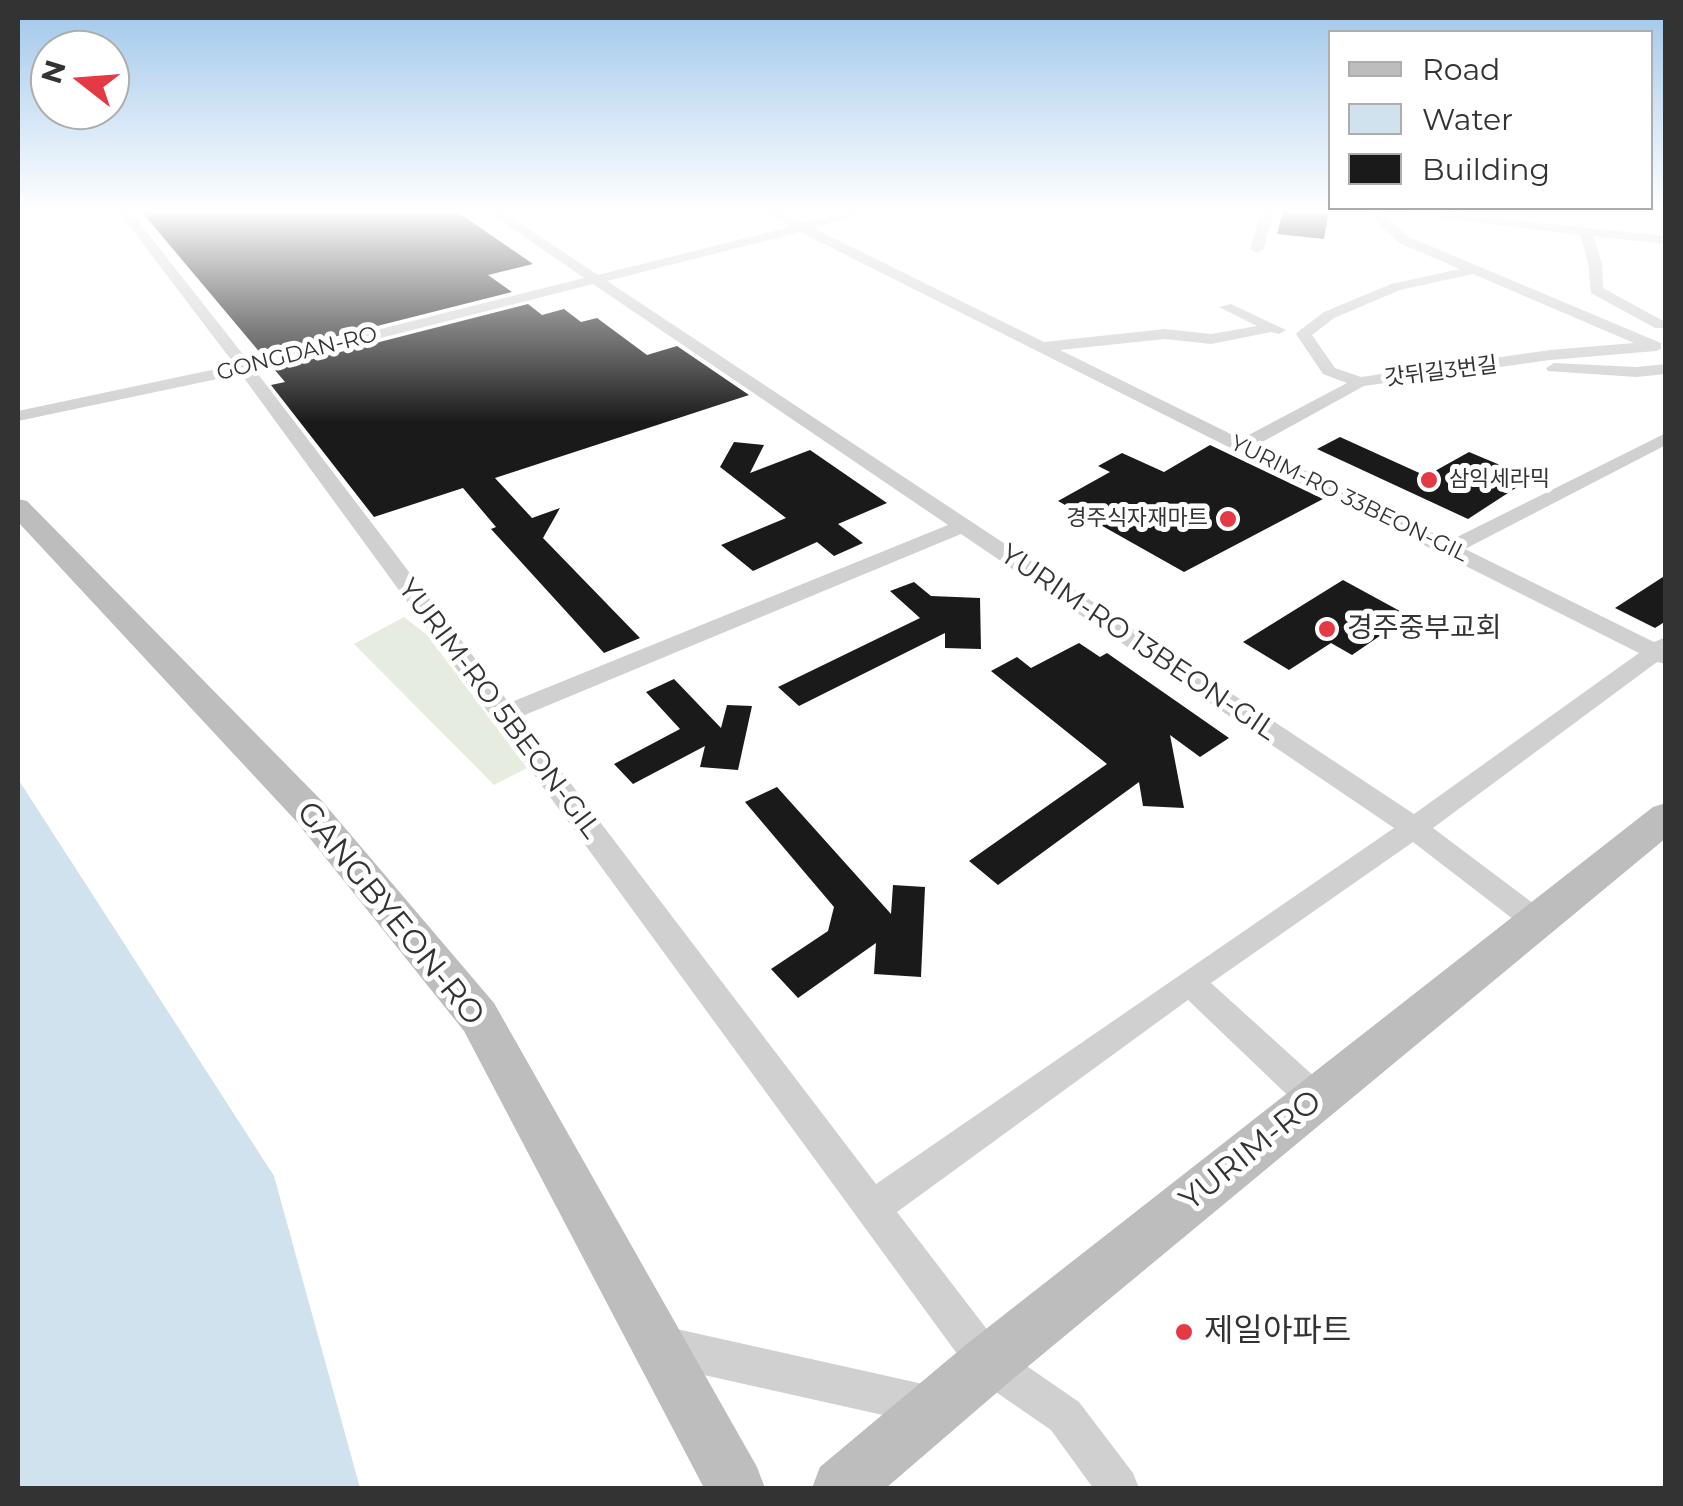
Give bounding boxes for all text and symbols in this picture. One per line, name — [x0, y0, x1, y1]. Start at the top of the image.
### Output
north arrow — [30, 30, 130, 130]
legend — [1328, 30, 1653, 210]
text: Road — [1422, 51, 1500, 88]
text: N — [34, 56, 73, 88]
text: Water — [1422, 101, 1513, 138]
text: Building — [1422, 151, 1550, 188]
street label: GONGDAN-RO — [214, 321, 380, 387]
street label: 갓뒤길3번길 — [1383, 352, 1499, 392]
street label: YURIM-RO 33BEON-GIL — [1226, 430, 1472, 568]
place label: 삼익세라믹 — [1449, 467, 1550, 493]
marker: 삼익세라믹 — [1418, 469, 1440, 491]
place label: 경주식자재마트 — [1066, 506, 1208, 532]
marker: 경주식자재마트 — [1217, 508, 1239, 530]
street label: YURIM-RO 13BEON-GIL — [993, 538, 1283, 748]
street label: YURIM-RO 5BEON-GIL — [390, 573, 608, 845]
place label: 경주중부교회 — [1347, 612, 1502, 646]
marker: 경주중부교회 — [1316, 618, 1338, 640]
street label: GANGBYEON-RO — [288, 794, 492, 1034]
street label: YURIM-RO — [1173, 1082, 1329, 1220]
place label: 제일아파트 — [1204, 1313, 1351, 1351]
marker: 제일아파트 — [1173, 1321, 1195, 1343]

